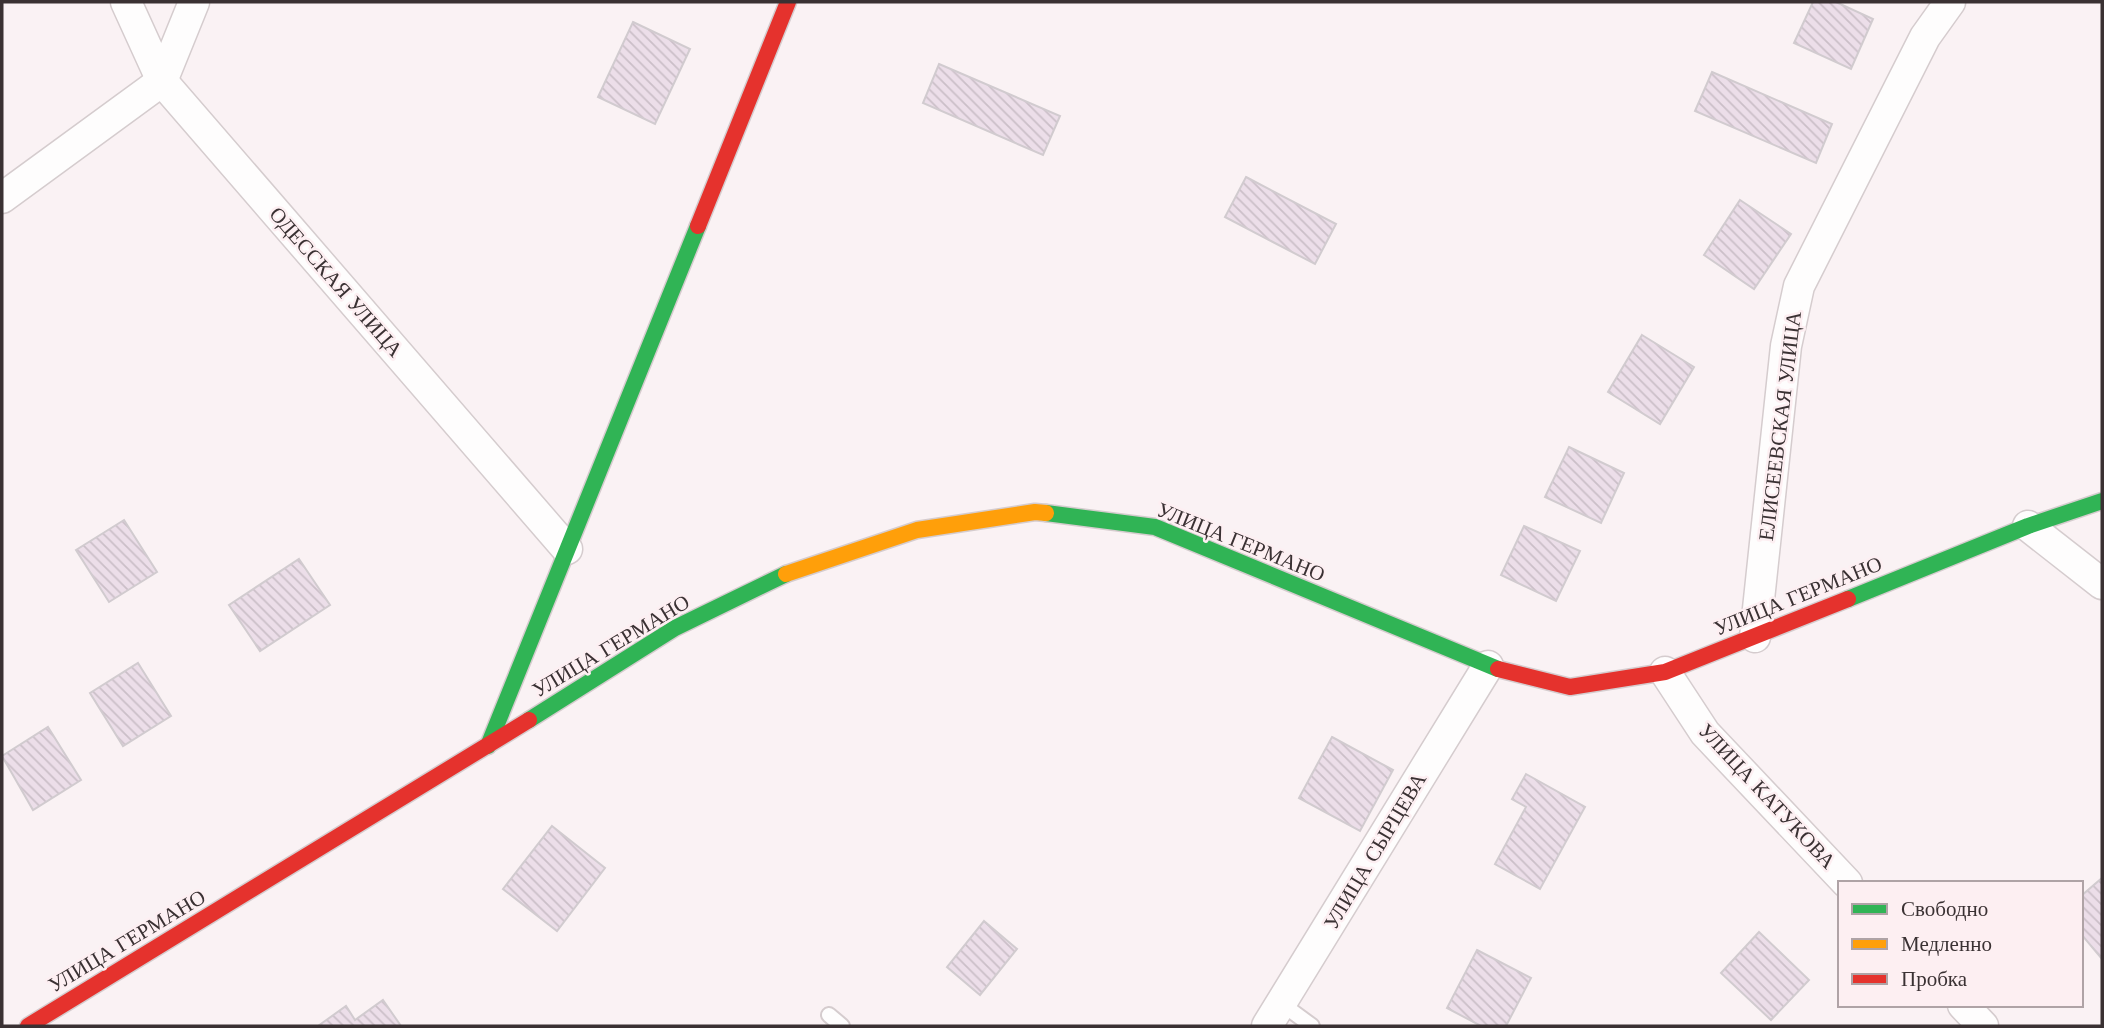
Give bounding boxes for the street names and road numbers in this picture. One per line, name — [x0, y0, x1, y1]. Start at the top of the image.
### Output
street label: ОДЕССКАЯ УЛИЦА — [264, 201, 409, 363]
street label: ЕЛИСЕЕВСКАЯ УЛИЦА — [1753, 309, 1807, 542]
street label: УЛИЦА ГЕРМАНО — [1153, 496, 1329, 588]
street label: УЛИЦА ГЕРМАНО — [1710, 550, 1886, 642]
street label: УЛИЦА ГЕРМАНО — [528, 589, 694, 703]
street label: УЛИЦА КАТУКОВА — [1693, 718, 1842, 875]
street label: УЛИЦА СЫРЦЕВА — [1318, 767, 1432, 934]
street label: УЛИЦА ГЕРМАНО — [44, 884, 210, 998]

